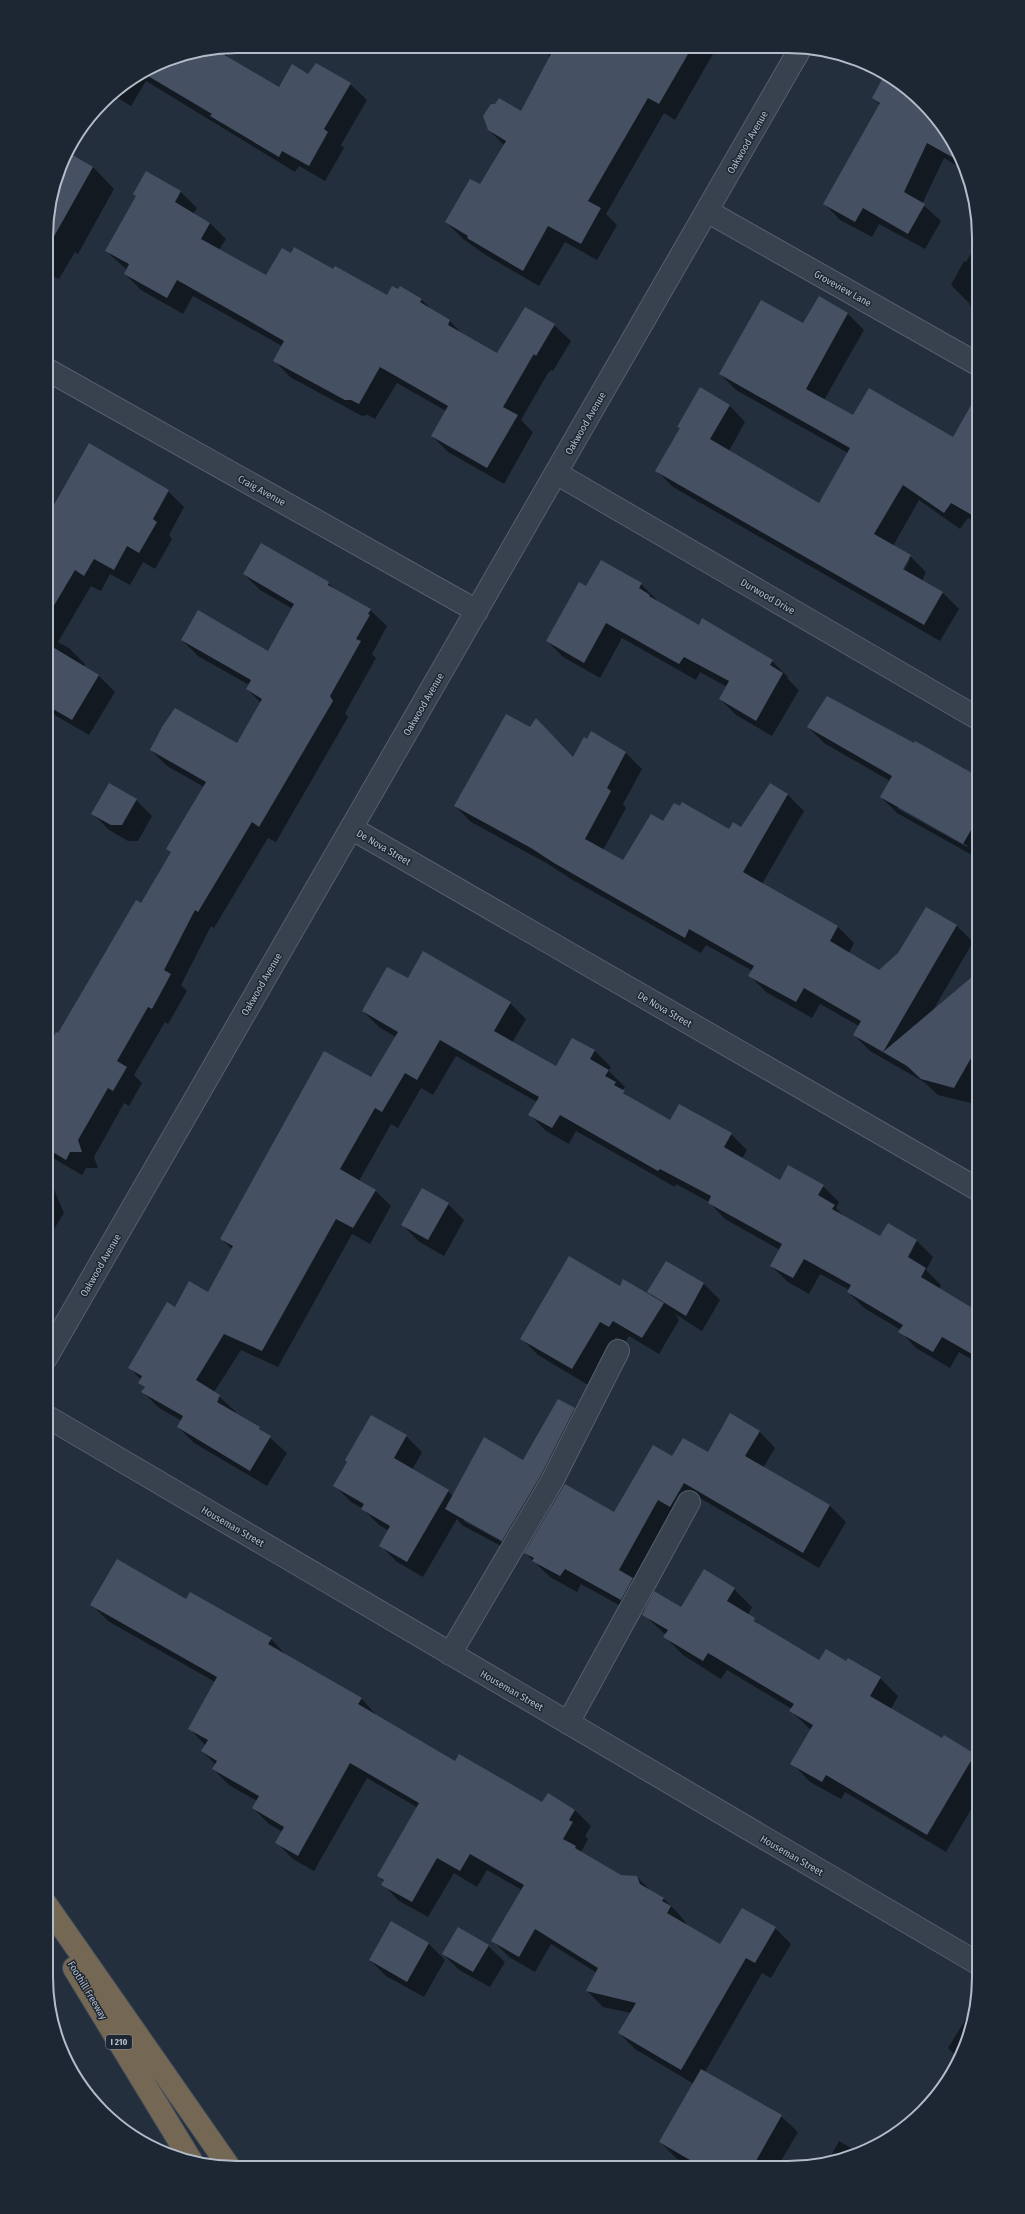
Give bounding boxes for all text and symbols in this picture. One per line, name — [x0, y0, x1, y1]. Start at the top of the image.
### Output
street label: Oakwood Avenue — [725, 109, 771, 176]
street label: Groveview Lane — [812, 268, 873, 310]
street label: Oakwood Avenue — [563, 390, 609, 457]
street label: Craig Avenue — [236, 473, 287, 509]
street label: Durwood Drive — [738, 577, 797, 617]
street label: Oakwood Avenue — [401, 671, 447, 738]
street label: De Nova Street — [354, 828, 413, 869]
street label: Oakwood Avenue — [239, 951, 285, 1018]
street label: De Nova Street — [635, 990, 694, 1031]
street label: Oakwood Avenue — [78, 1232, 124, 1299]
street label: Houseman Street — [199, 1504, 267, 1550]
street label: Houseman Street — [478, 1668, 546, 1714]
street label: Houseman Street — [758, 1833, 826, 1879]
street label: Foothill Freeway — [65, 1959, 110, 2022]
road number: I 210 — [106, 2035, 132, 2049]

